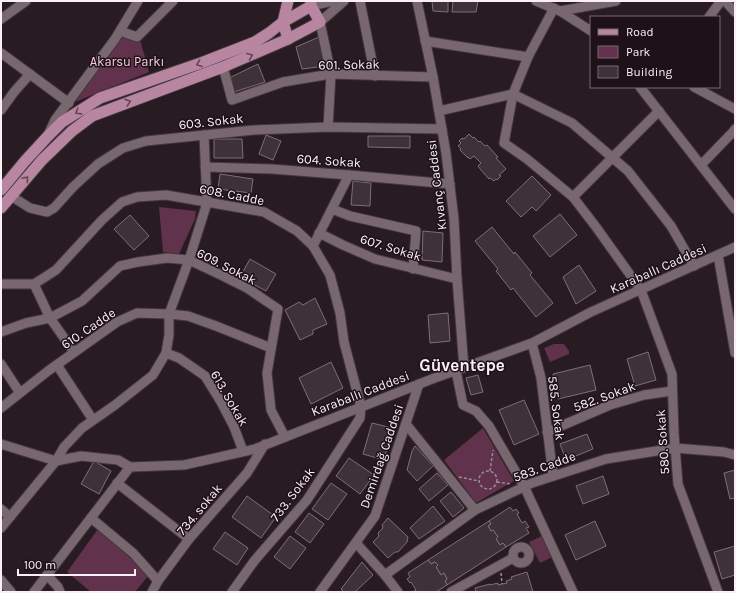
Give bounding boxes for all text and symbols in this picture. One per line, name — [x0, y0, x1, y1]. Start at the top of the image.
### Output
legend — [590, 16, 720, 88]
text: Road — [626, 25, 654, 39]
text: Park — [626, 45, 651, 59]
one-way arrow — [246, 52, 253, 60]
park label: Akarsu Parkı — [90, 54, 164, 69]
street label: 601. Sokak — [318, 56, 380, 73]
one-way arrow — [195, 59, 202, 67]
text: Building — [626, 65, 673, 79]
one-way arrow — [124, 98, 131, 107]
one-way arrow — [75, 107, 82, 115]
street label: 603. Sokak — [178, 111, 244, 132]
street label: Kıvanç Caddesi — [424, 139, 449, 231]
street label: 604. Sokak — [296, 151, 362, 170]
one-way arrow — [22, 176, 29, 184]
street label: 608. Cadde — [198, 181, 266, 208]
street label: 607. Sokak — [358, 231, 423, 264]
street label: Karaballı Caddesi — [608, 240, 709, 296]
street label: 609. Sokak — [194, 245, 259, 288]
street label: 610. Cadde — [58, 305, 118, 352]
district label: Güventepe — [419, 355, 505, 375]
street label: 613. Sokak — [208, 368, 251, 429]
street label: Karaballı Caddesi — [309, 368, 411, 419]
street label: 585. Sokak — [545, 375, 568, 441]
street label: 582. Sokak — [571, 378, 637, 415]
street label: Demirdağ Caddesi — [357, 402, 406, 510]
street label: 580. Sokak — [653, 409, 672, 475]
street label: 583. Cadde — [511, 448, 578, 485]
street label: 733. Sokak — [267, 464, 318, 524]
street label: 734. sokak — [174, 481, 225, 538]
scale bar — [18, 551, 135, 577]
text: 100 m — [24, 558, 56, 572]

